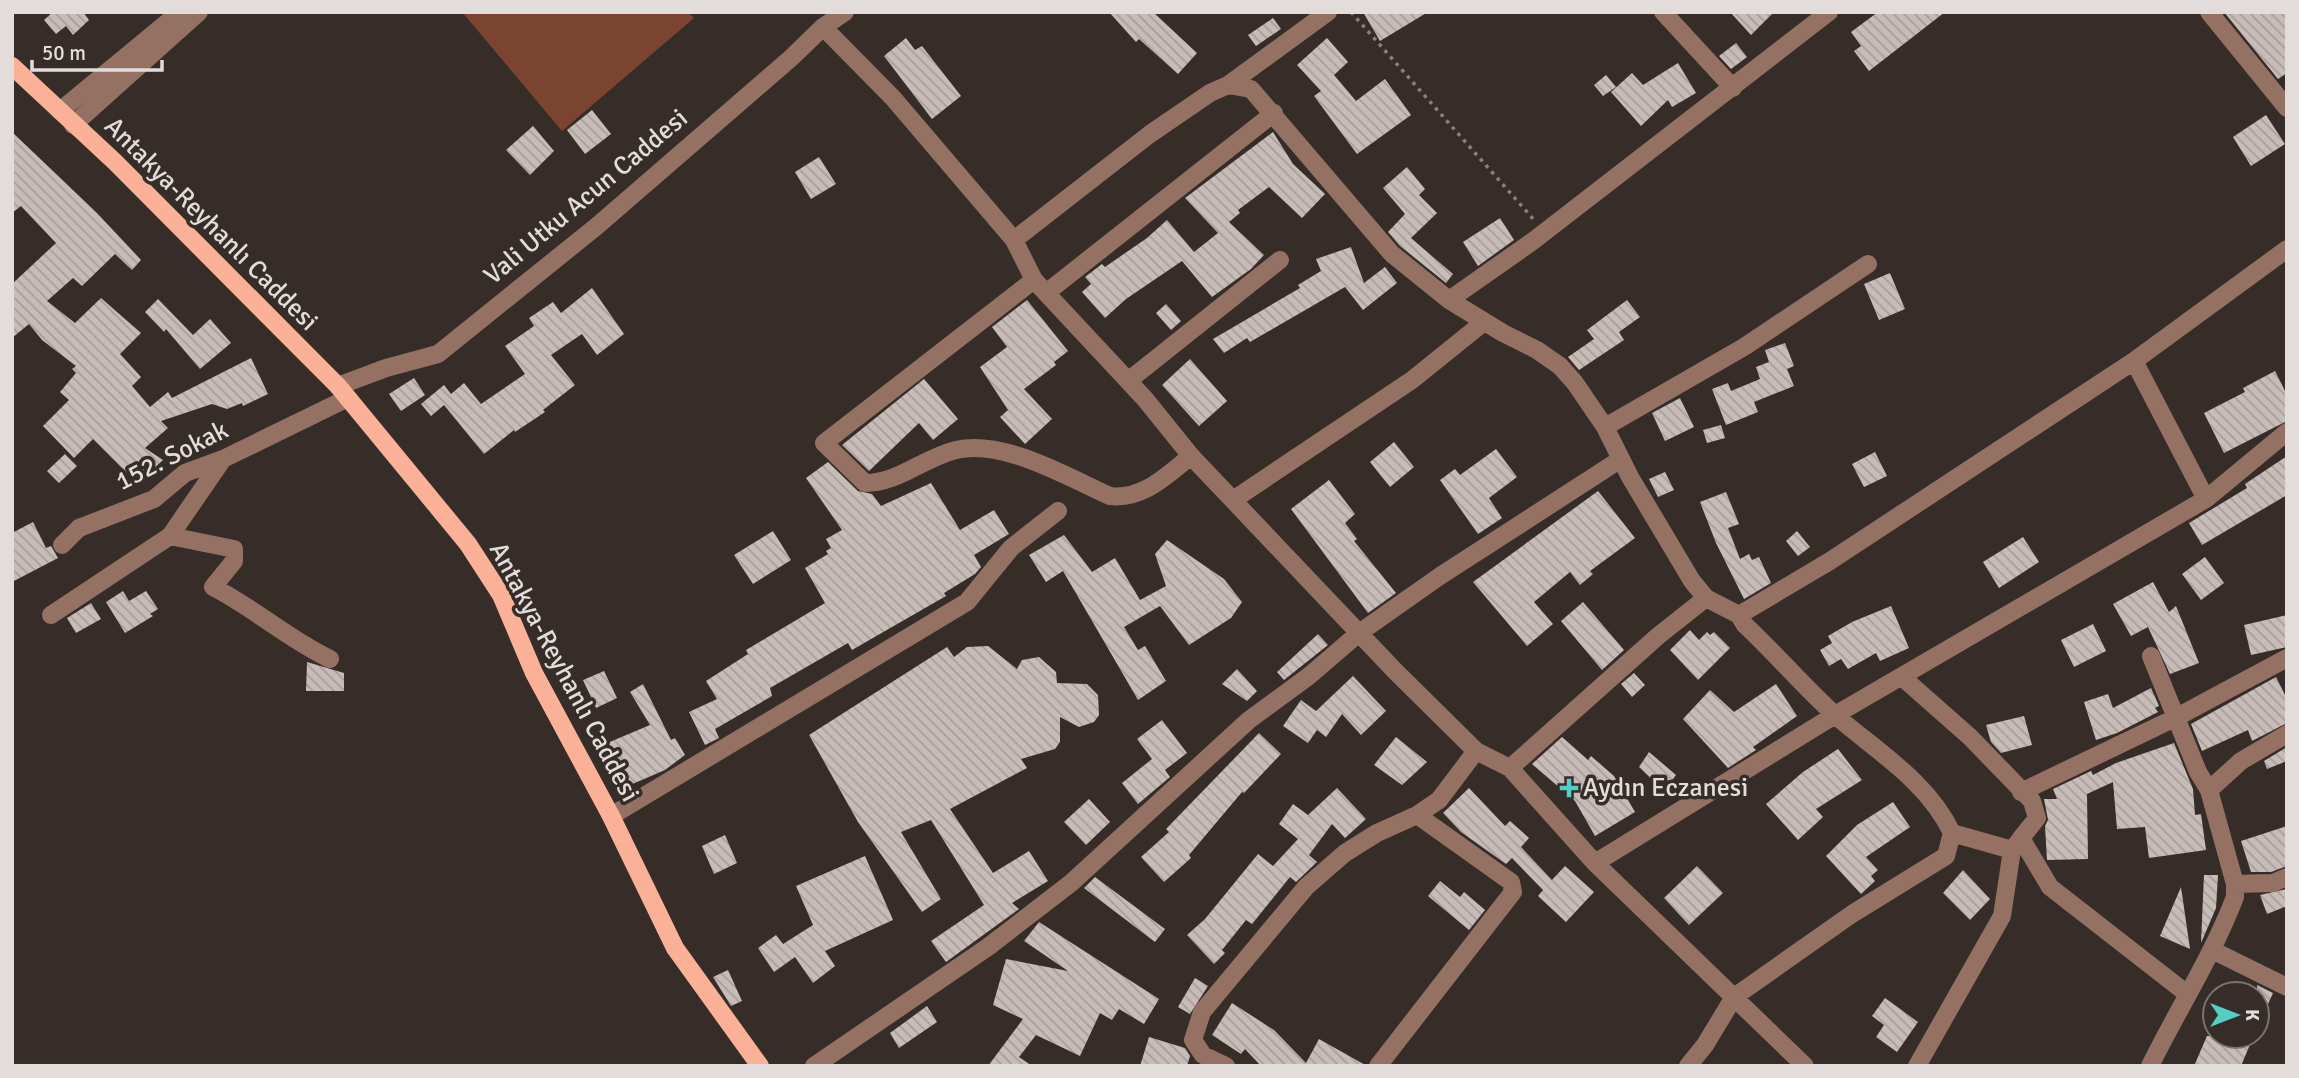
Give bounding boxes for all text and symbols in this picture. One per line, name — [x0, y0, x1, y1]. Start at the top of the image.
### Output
scale bar — [32, 28, 161, 72]
text: 50 m — [42, 40, 86, 66]
street label: Vali Utku Acun Caddesi — [478, 102, 694, 292]
street label: Antakya-Reyhanlı Caddesi — [97, 110, 325, 338]
street label: 152. Sokak — [110, 414, 234, 498]
street label: Antakya-Reyhanlı Caddesi — [482, 537, 646, 807]
place label: Aydın Eczanesi — [1583, 772, 1748, 804]
marker: Aydın Eczanesi — [1561, 780, 1577, 796]
north arrow — [2201, 980, 2271, 1050]
text: K — [2240, 1009, 2264, 1021]

